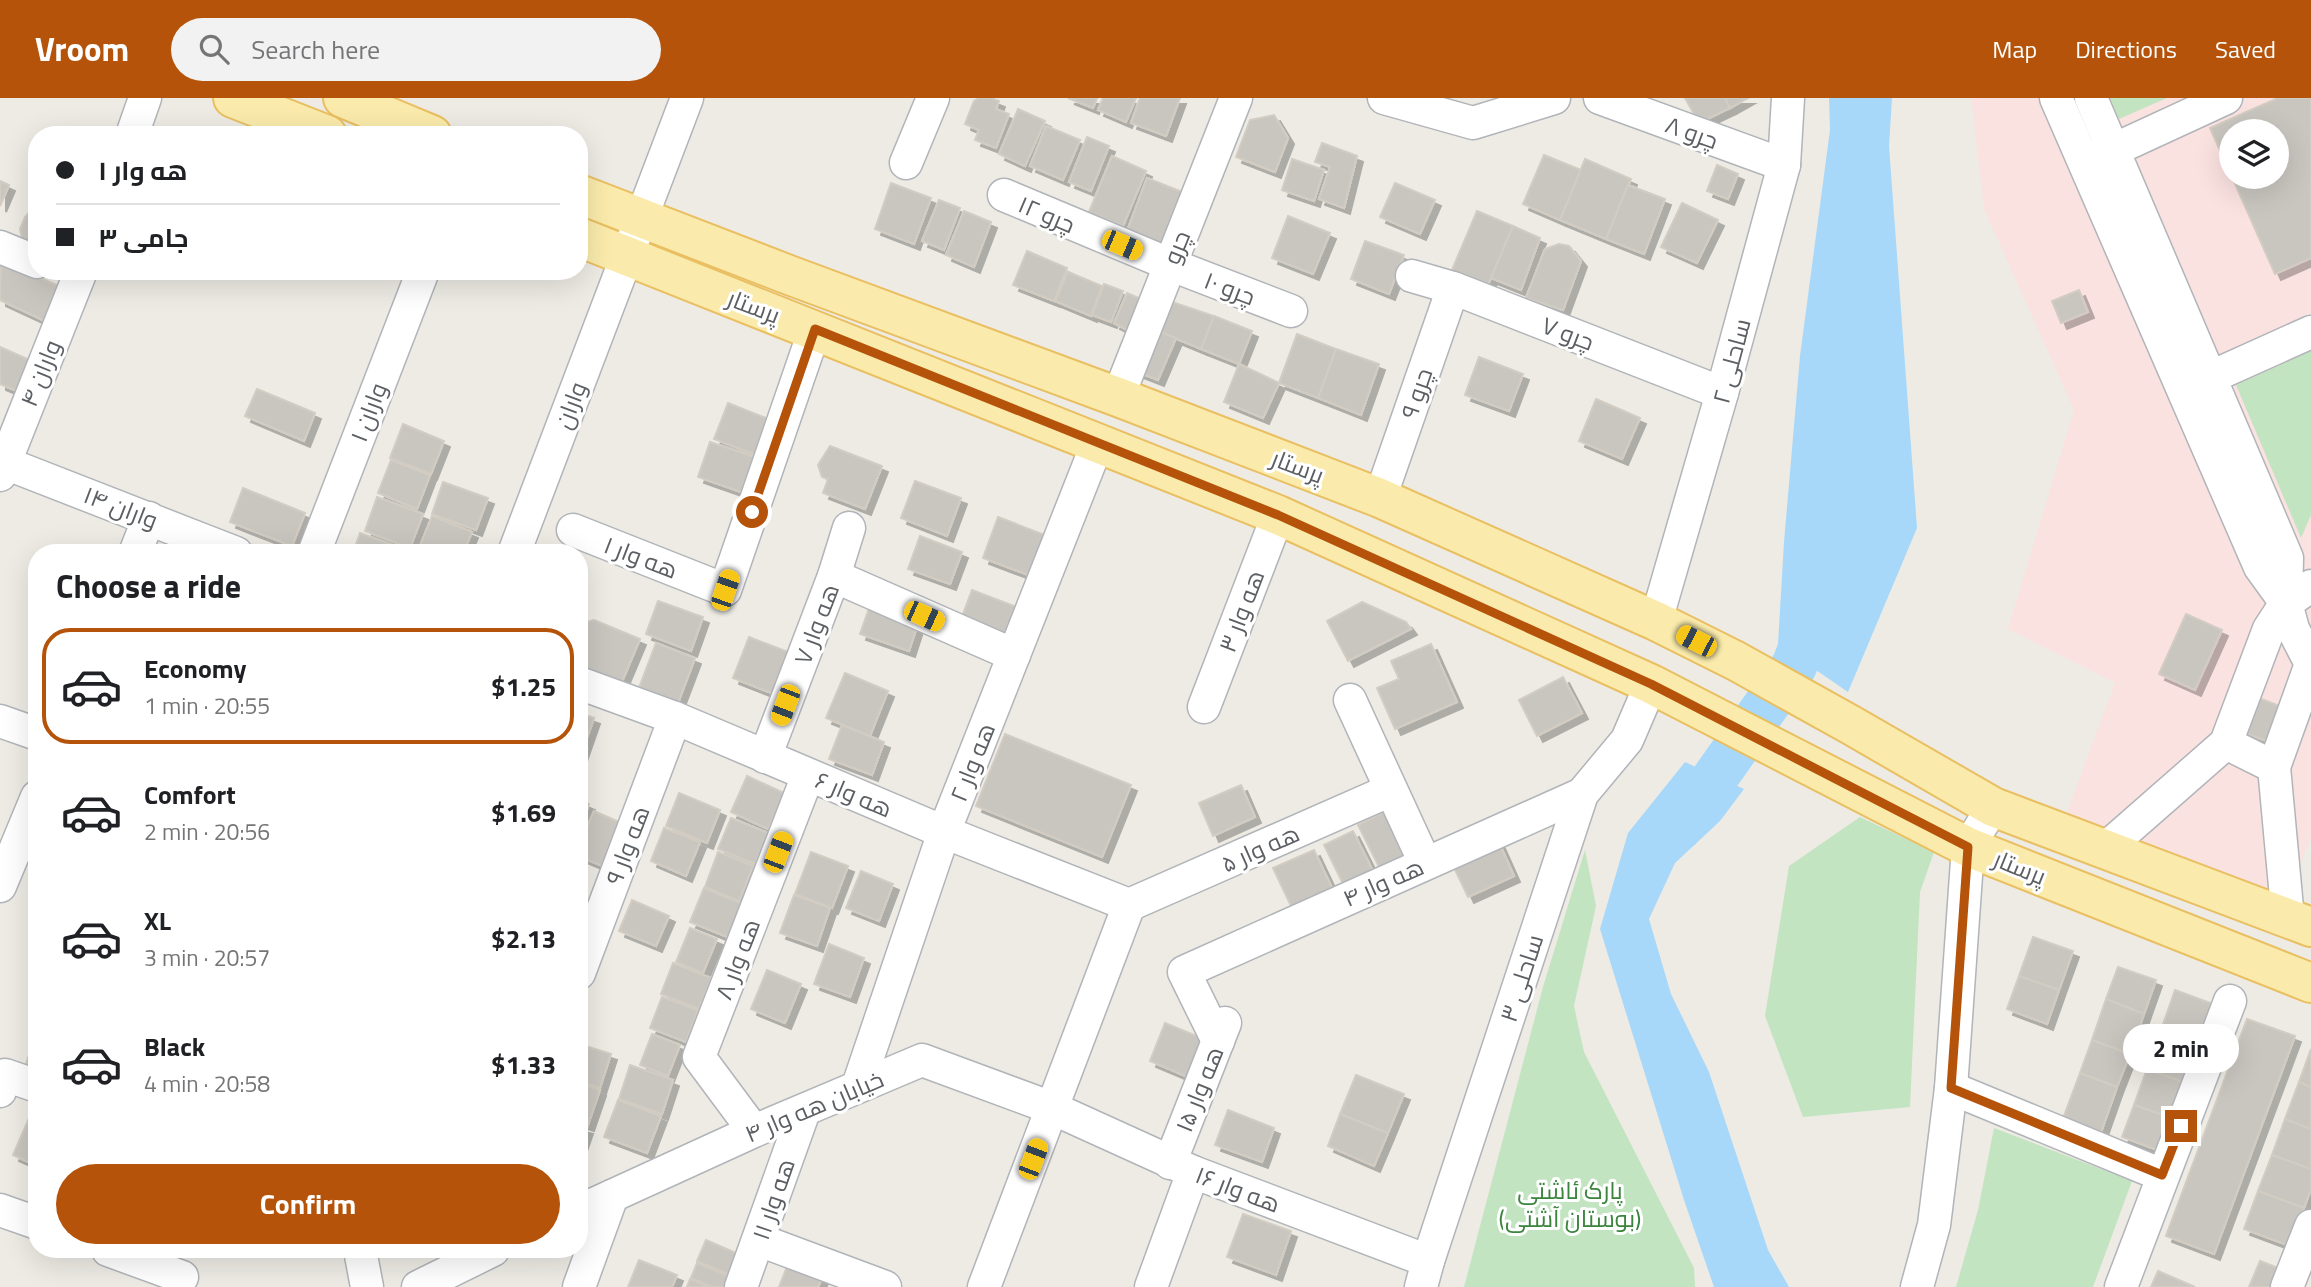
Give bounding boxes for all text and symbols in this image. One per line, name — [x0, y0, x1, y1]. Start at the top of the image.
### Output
search box — [171, 18, 661, 81]
text: Vroom — [35, 24, 129, 74]
icon: search — [195, 30, 233, 68]
text: Search here — [251, 30, 380, 69]
text: Map — [1992, 31, 2037, 67]
text: Directions — [2075, 31, 2177, 67]
text: Saved — [2215, 31, 2276, 67]
street label: چرو ۸ — [1661, 106, 1723, 158]
map controls — [2219, 119, 2289, 189]
button: layers — [2219, 119, 2289, 189]
text: هه وار ۱ — [98, 151, 187, 190]
street label: چرو ۱۲ — [1013, 186, 1081, 242]
text: جامی ۳ — [98, 218, 189, 257]
street label: چرو — [1153, 225, 1199, 269]
car — [1099, 227, 1146, 263]
street label: چرو ۱۰ — [1199, 262, 1261, 314]
street label: پرستار — [721, 279, 786, 333]
street label: چرو ۷ — [1536, 307, 1600, 359]
street label: ساحلی ۲ — [1702, 314, 1760, 408]
street label: واران ۴ — [10, 334, 70, 412]
street label: چرو ۹ — [1391, 363, 1441, 423]
street label: واران — [545, 376, 595, 434]
street label: واران ۱ — [340, 377, 396, 447]
street label: پرستار — [1265, 439, 1330, 493]
street label: واران ۱۴ — [79, 476, 163, 538]
route start — [736, 496, 768, 528]
street label: هه وار ۱ — [599, 526, 683, 588]
text: Choose a ride — [56, 562, 241, 610]
street label: هه وار ۳ — [1209, 565, 1273, 657]
car — [709, 567, 742, 613]
street label: هه وار ۷ — [784, 578, 848, 670]
car — [901, 598, 948, 634]
car — [1673, 622, 1720, 660]
text: Economy — [144, 649, 246, 688]
icon: car — [60, 655, 123, 718]
text: $1.25 — [491, 667, 556, 706]
car — [768, 682, 803, 728]
text: 1 min · 20:55 — [144, 688, 270, 723]
street label: هه وار ۲ — [940, 717, 1004, 807]
street label: هه وار ۶ — [810, 762, 898, 826]
text: Comfort — [144, 775, 236, 814]
icon: car — [60, 781, 123, 844]
text: $1.69 — [491, 793, 556, 832]
street label: هه وار ۹ — [596, 800, 658, 890]
text: 2 min · 20:56 — [144, 814, 270, 849]
street label: هه وار ۵ — [1215, 815, 1305, 881]
car — [761, 829, 796, 875]
street label: پرستار — [1986, 839, 2052, 894]
street label: هه وار ۴ — [1337, 848, 1429, 916]
text: XL — [144, 901, 171, 940]
icon: car — [60, 907, 123, 970]
street label: هه وار ۸ — [705, 913, 769, 1005]
text: $2.13 — [491, 919, 556, 958]
street label: ساحلی ۳ — [1490, 929, 1552, 1027]
text: 3 min · 20:57 — [144, 940, 270, 975]
callout: 2 min — [2123, 1024, 2239, 1074]
text: Black — [144, 1027, 205, 1066]
text: 2 min — [2153, 1031, 2209, 1066]
icon: car — [60, 1033, 123, 1096]
street label: هه وار ۱۵ — [1165, 1041, 1233, 1137]
text: $1.33 — [491, 1045, 556, 1084]
street label: خیابان هه وار ۴ — [739, 1061, 889, 1151]
text: 4 min · 20:58 — [144, 1066, 270, 1101]
route end — [2165, 1110, 2197, 1142]
car — [1016, 1136, 1051, 1182]
street label: هه وار ۱۱ — [742, 1153, 804, 1245]
street label: هه وار ۱۶ — [1190, 1156, 1286, 1222]
button: Confirm — [56, 1164, 560, 1244]
park label: پارک ئاشتی (بوستان آشتی) — [1499, 1172, 1641, 1236]

